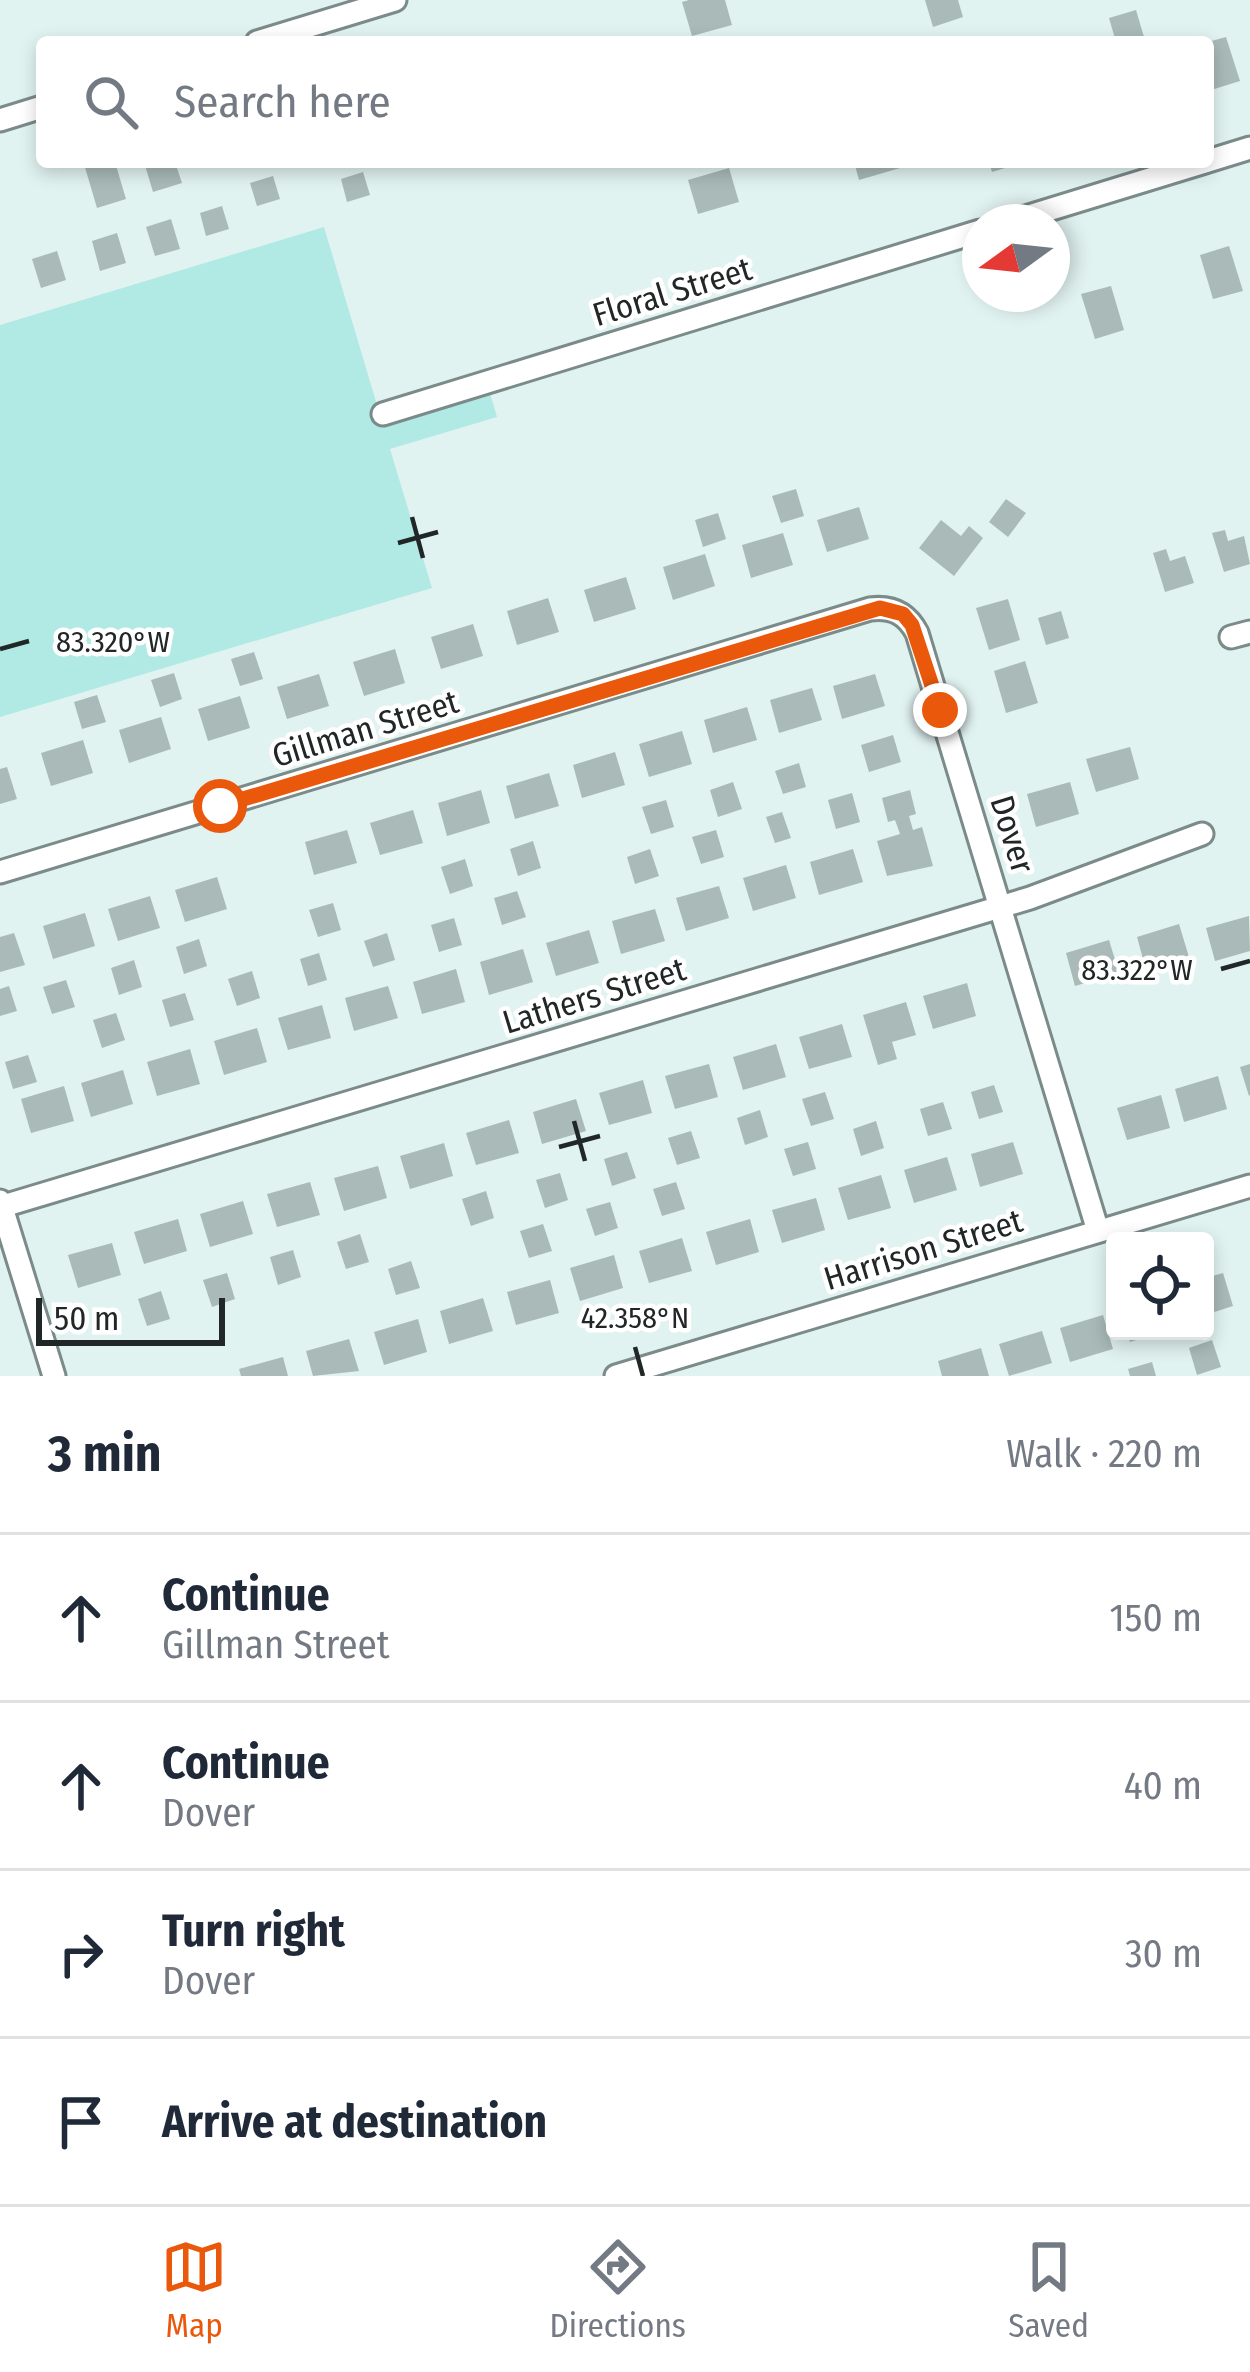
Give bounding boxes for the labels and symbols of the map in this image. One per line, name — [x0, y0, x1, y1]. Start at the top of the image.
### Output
north arrow — [962, 204, 1070, 312]
street label: Floral Street — [588, 249, 757, 335]
text: 83.320°W — [56, 624, 170, 660]
street label: Gillman Street — [267, 682, 463, 776]
route end — [913, 683, 967, 737]
route start — [193, 779, 247, 833]
street label: Dover — [981, 791, 1043, 878]
street label: Lathers Street — [498, 949, 691, 1043]
text: 83.322°W — [1081, 952, 1193, 988]
street label: Harrison Street — [819, 1201, 1027, 1299]
scale bar — [36, 1292, 225, 1345]
text: 42.358°N — [581, 1300, 689, 1336]

